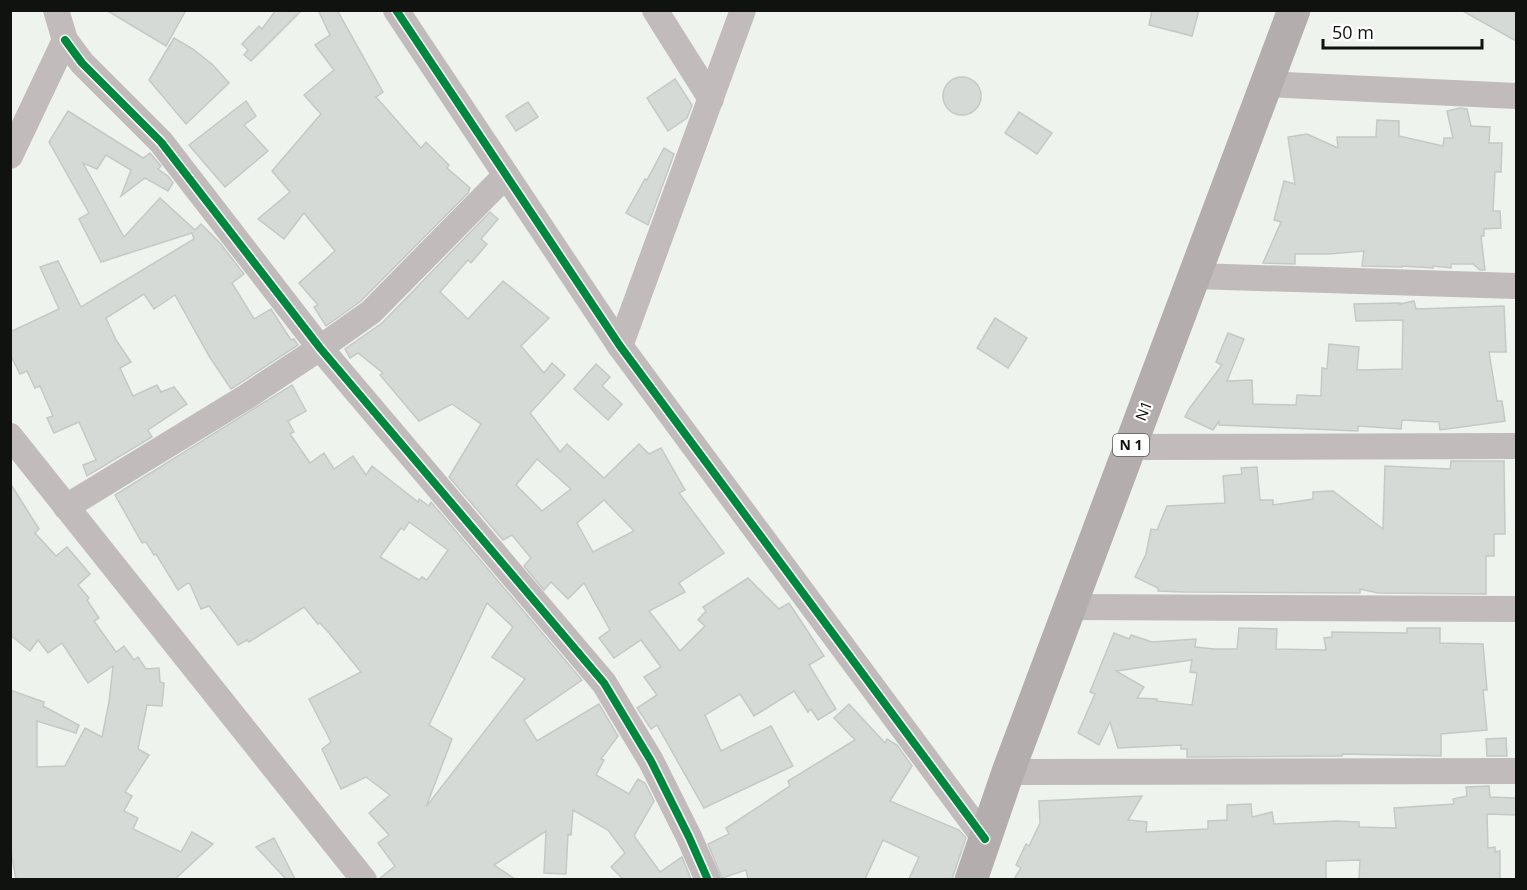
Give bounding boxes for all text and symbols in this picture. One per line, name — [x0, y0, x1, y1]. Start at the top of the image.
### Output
scale bar — [1323, 12, 1482, 50]
text: 50 m — [1332, 20, 1374, 44]
street label: N1 — [1130, 398, 1156, 424]
road number: N 1 — [1113, 434, 1149, 456]

